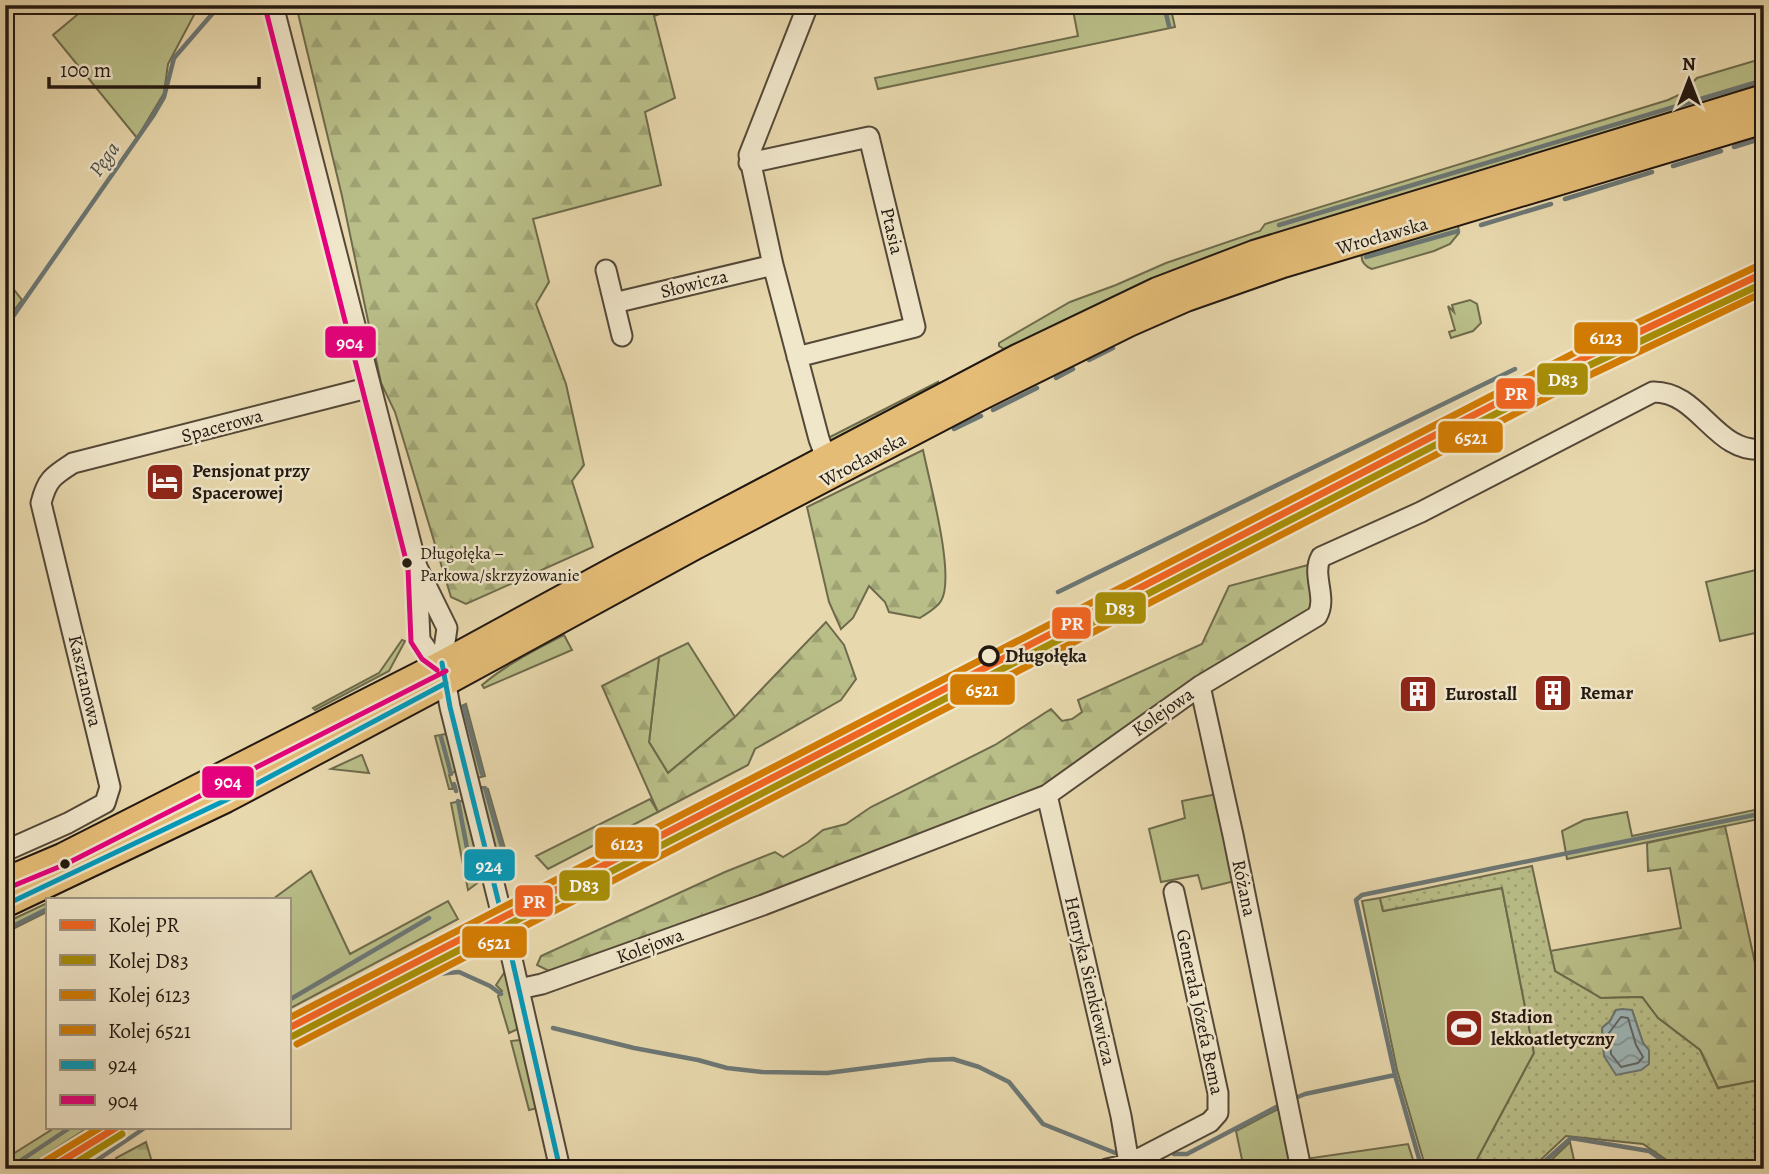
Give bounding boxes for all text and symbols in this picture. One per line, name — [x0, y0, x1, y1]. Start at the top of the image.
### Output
scale bar — [49, 46, 259, 90]
north arrow — [1654, 46, 1724, 116]
text: N — [1682, 51, 1696, 77]
text: 100 m — [60, 56, 111, 84]
water label: Pęga — [82, 136, 126, 182]
street label: Ptasia — [874, 205, 910, 257]
street label: Wrocławska — [1332, 210, 1431, 262]
street label: Słowicza — [658, 263, 731, 305]
line badge: 6123 — [1573, 321, 1639, 355]
line badge: 904 — [324, 325, 377, 359]
text: 6123 — [1589, 325, 1623, 351]
text: 904 — [336, 330, 364, 356]
line badge: D83 — [1536, 362, 1589, 396]
text: D83 — [1548, 367, 1578, 393]
line badge: PR — [1495, 377, 1536, 410]
text: PR — [1504, 381, 1528, 407]
street label: Spacerowa — [178, 403, 266, 449]
line badge: 6521 — [1437, 420, 1504, 454]
text: 6521 — [1455, 425, 1488, 451]
street label: Wrocławska — [814, 426, 911, 494]
place label: Pensjonat przy Spacerowej — [192, 458, 311, 506]
hotel icon: Pensjonat przy Spacerowej — [144, 461, 186, 503]
place label: Długołęka – Parkowa/skrzyżowanie — [420, 542, 580, 587]
marker: Długołęka – Parkowa/skrzyżowanie — [400, 556, 414, 570]
line badge: D83 — [1094, 591, 1147, 625]
text: D83 — [1105, 596, 1135, 622]
line badge: PR — [1051, 606, 1092, 640]
text: PR — [1060, 611, 1084, 637]
street label: Kasztanowa — [62, 632, 108, 730]
place label: Długołęka — [1005, 643, 1088, 669]
marker: Długołęka — [979, 646, 999, 666]
building icon: Remar — [1532, 672, 1574, 714]
line badge: 6521 — [949, 673, 1016, 706]
building icon: Eurostall — [1397, 673, 1439, 715]
text: 6521 — [966, 677, 999, 703]
place label: Remar — [1580, 680, 1633, 706]
street label: Kolejowa — [1127, 681, 1199, 743]
place label: Eurostall — [1445, 681, 1517, 707]
line badge: 904 — [201, 765, 255, 799]
text: 904 — [214, 769, 242, 795]
line badge: 6123 — [594, 826, 660, 860]
text: 6123 — [610, 831, 644, 857]
line badge: 924 — [463, 848, 516, 882]
text: 924 — [476, 853, 503, 879]
unlabelled marker — [58, 857, 72, 871]
street label: Różana — [1225, 857, 1263, 919]
line badge: D83 — [558, 869, 611, 902]
text: D83 — [569, 873, 599, 899]
line badge: PR — [514, 884, 554, 918]
text: PR — [522, 889, 546, 915]
street label: Henryka Sienkiewicza — [1058, 894, 1122, 1068]
legend — [46, 898, 290, 1128]
text: Kolej PR — [108, 911, 180, 939]
street label: Kolejowa — [613, 922, 687, 970]
line badge: 6521 — [461, 925, 528, 959]
street label: Generała Józefa Bema — [1170, 927, 1230, 1097]
text: 6521 — [478, 930, 511, 956]
text: Kolej D83 — [108, 947, 189, 975]
text: Kolej 6123 — [108, 981, 191, 1009]
place label: Stadion lekkoatletyczny — [1491, 1004, 1615, 1052]
sports icon: Stadion lekkoatletyczny — [1443, 1007, 1485, 1049]
text: Kolej 6521 — [108, 1017, 191, 1045]
text: 924 — [108, 1051, 137, 1079]
text: 904 — [108, 1087, 138, 1115]

